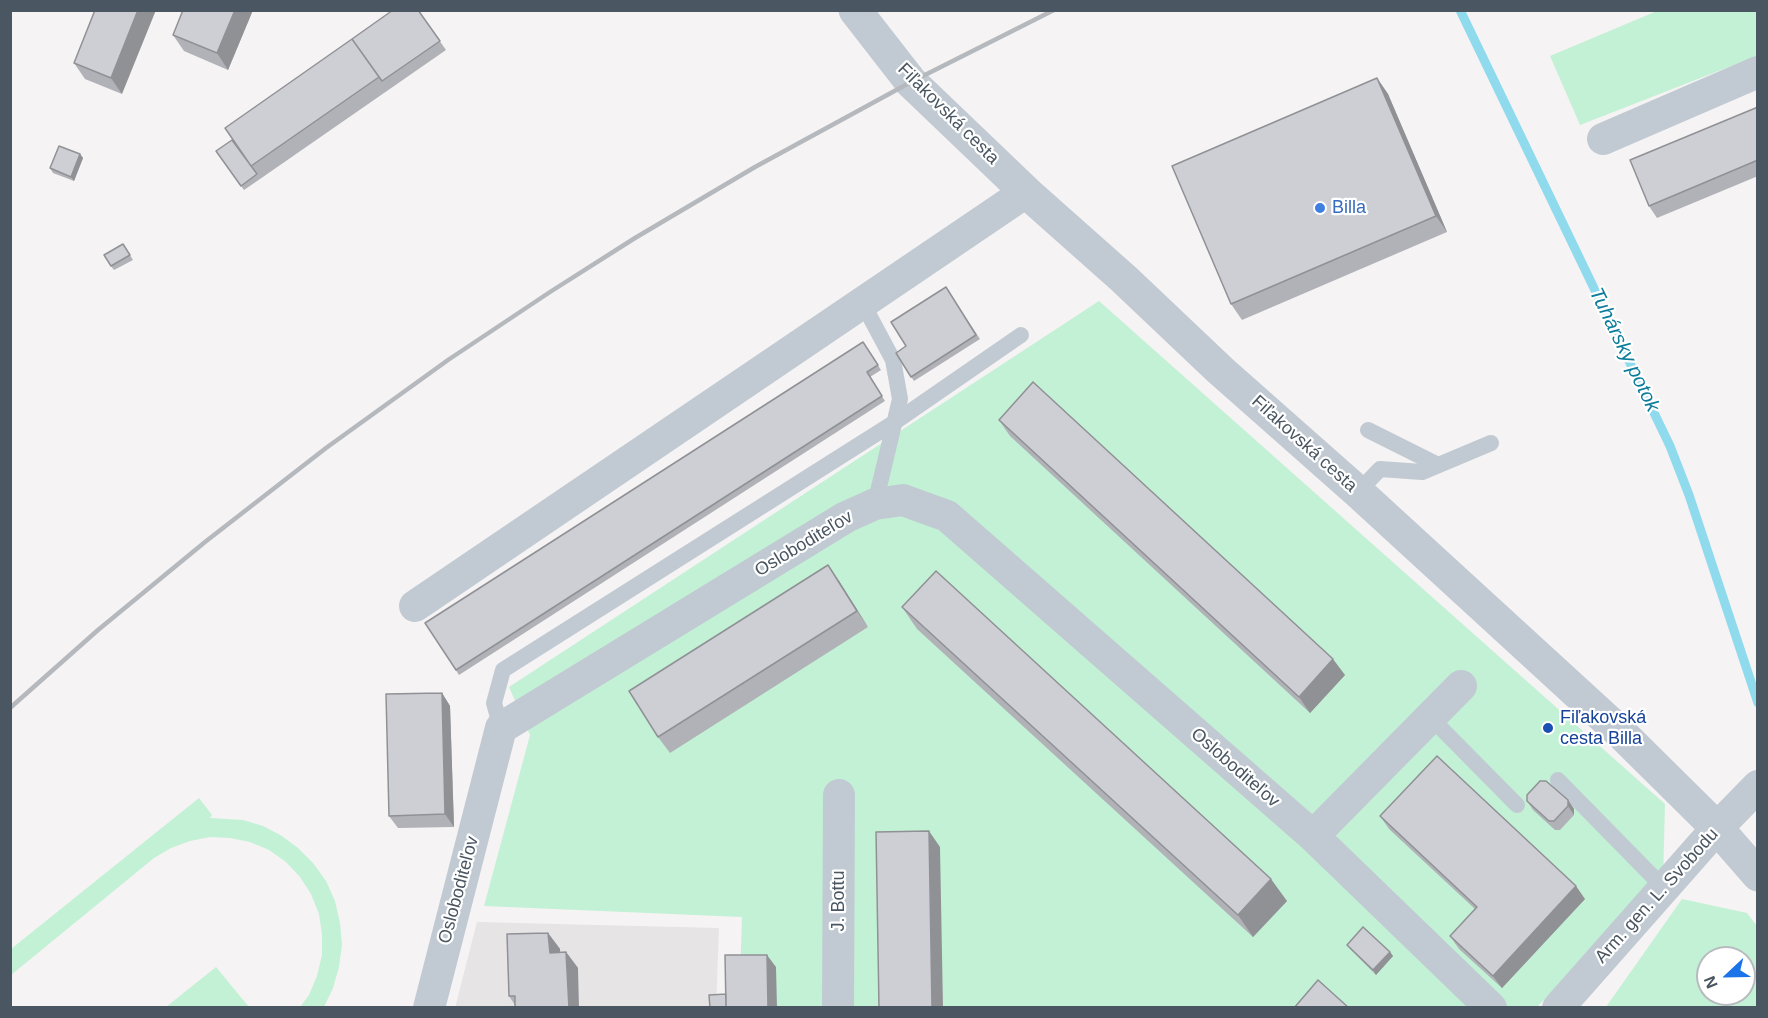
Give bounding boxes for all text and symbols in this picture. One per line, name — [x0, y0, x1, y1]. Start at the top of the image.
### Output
street label: Fiľakovská cesta — [893, 59, 1003, 169]
place label: Billa — [1332, 197, 1366, 219]
marker: Billa — [1313, 201, 1327, 215]
water label: Tuhársky potok — [1584, 284, 1664, 416]
street label: Fiľakovská cesta — [1247, 391, 1361, 497]
street label: Osloboditeľov — [751, 506, 857, 582]
place label: Fiľakovská cesta Billa — [1560, 707, 1646, 750]
marker: Fiľakovská cesta Billa — [1541, 721, 1555, 735]
street label: Osloboditeľov — [1186, 724, 1284, 812]
street label: Arm. gen. L. Svobodu — [1591, 824, 1723, 968]
street label: Osloboditeľov — [434, 834, 484, 946]
street label: J. Bottu — [828, 870, 850, 932]
north arrow — [1696, 946, 1756, 1006]
text: N — [1701, 974, 1721, 991]

